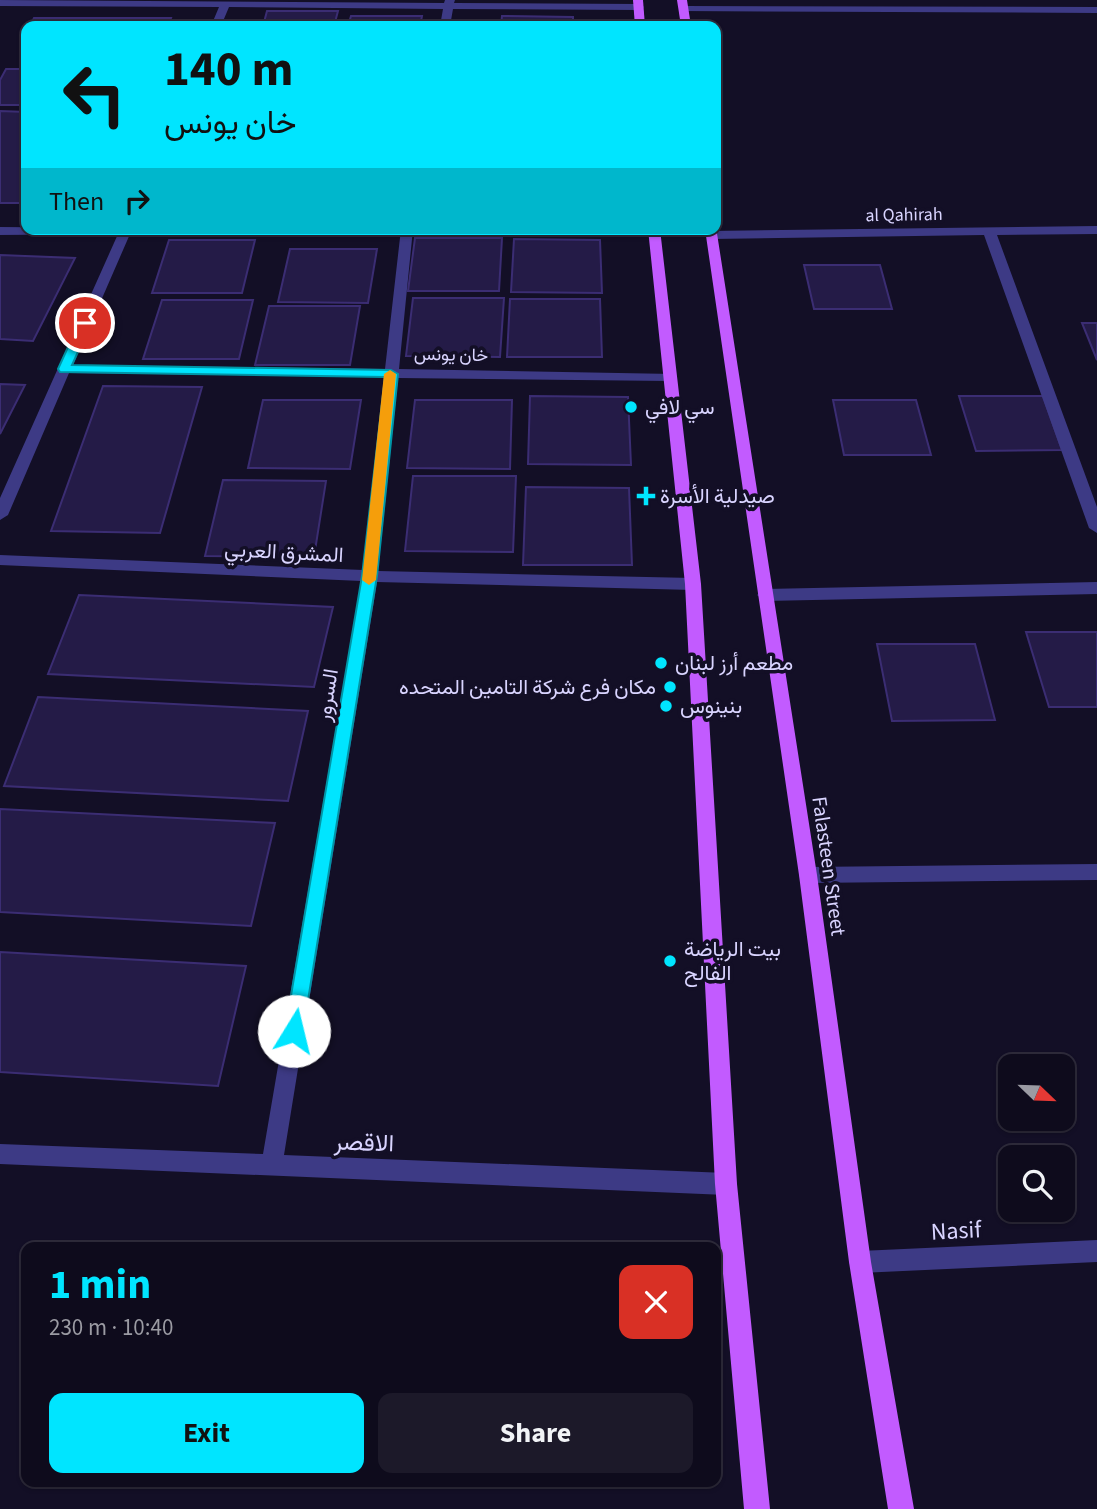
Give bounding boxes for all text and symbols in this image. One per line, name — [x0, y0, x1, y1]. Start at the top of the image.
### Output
text: 140 m — [164, 35, 293, 105]
icon: left — [49, 49, 140, 140]
text: خان يونس — [164, 100, 297, 146]
icon: right — [118, 182, 156, 220]
text: Then — [49, 183, 104, 220]
street label: al Qahirah — [865, 202, 943, 228]
pin — [55, 293, 115, 353]
icon: arrive — [66, 304, 104, 342]
street label: خان يونس — [414, 342, 488, 368]
place label: سي لافي — [645, 392, 715, 424]
marker: سي لافي — [623, 399, 639, 415]
place label: صيدلية الأسرة — [660, 481, 775, 511]
marker: صيدلية الأسرة — [638, 488, 654, 504]
street label: المشرق العربي — [224, 534, 344, 572]
place label: مطعم أرز لبنان — [675, 648, 793, 678]
marker: مطعم أرز لبنان — [653, 655, 669, 671]
street label: السرور — [308, 666, 346, 725]
place label: مكان فرع شركة التامين المتحده — [399, 672, 656, 702]
marker: مكان فرع شركة التامين المتحده — [662, 679, 678, 695]
place label: بنينوس — [680, 691, 742, 721]
marker: بنينوس — [658, 698, 674, 714]
street label: Falasteen Street — [804, 794, 854, 938]
place label: بيت الرياضة الفالح — [684, 934, 781, 988]
marker: بيت الرياضة الفالح — [662, 953, 678, 969]
position arrow — [257, 994, 331, 1068]
north arrow — [998, 1054, 1074, 1130]
map controls — [998, 1054, 1075, 1222]
street label: الاقصر — [332, 1124, 395, 1162]
button: search — [998, 1145, 1075, 1222]
street label: Nasif — [930, 1212, 983, 1250]
text: 1 min — [49, 1255, 151, 1315]
button: close — [619, 1265, 693, 1339]
text: 230 m · 10:40 — [49, 1311, 173, 1344]
button: Exit — [49, 1393, 364, 1473]
button: Share — [378, 1393, 693, 1473]

